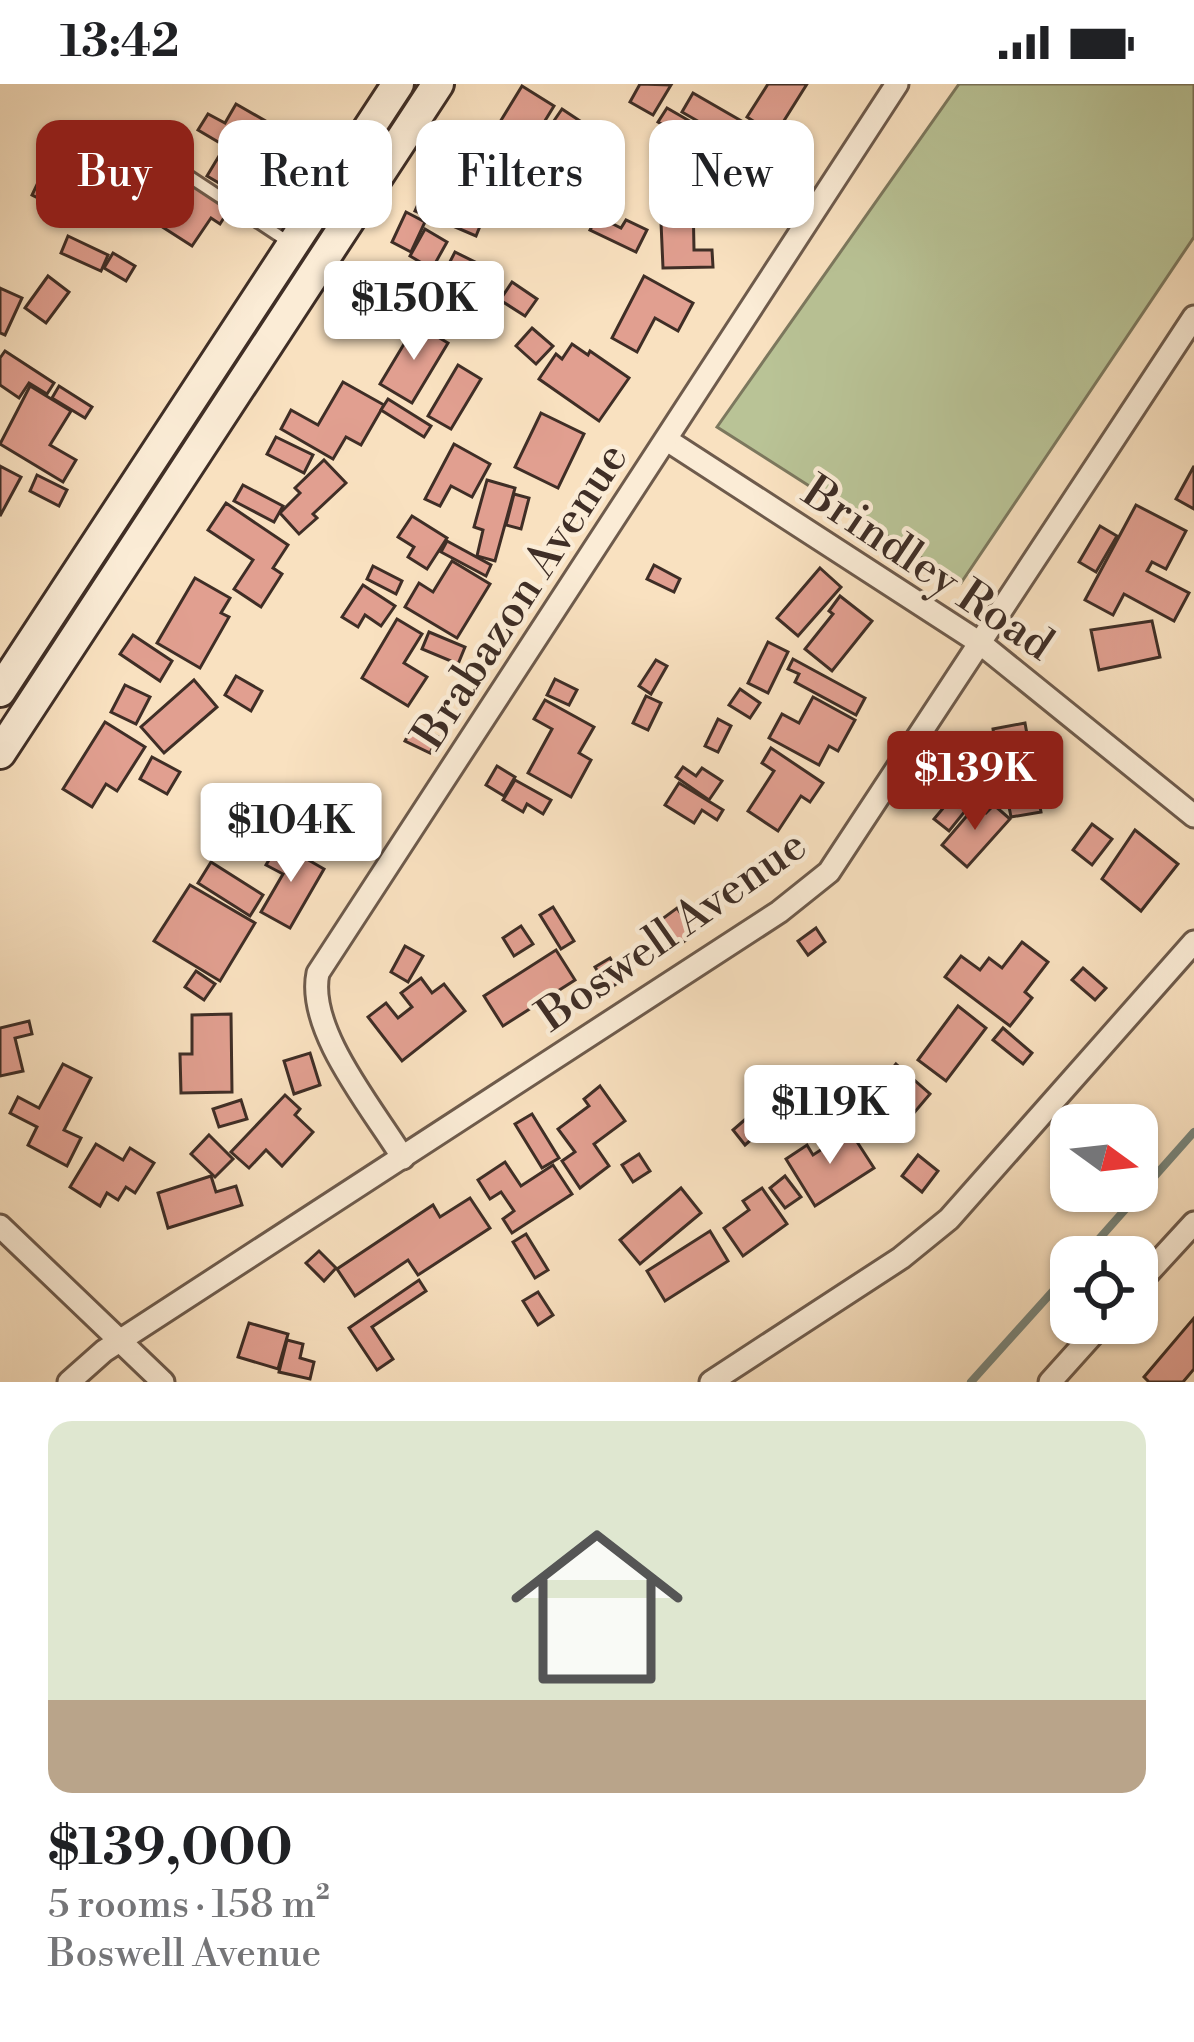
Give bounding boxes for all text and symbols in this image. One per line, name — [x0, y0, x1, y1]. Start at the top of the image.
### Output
text: 13:42 — [60, 14, 179, 71]
chip: Buy — [36, 120, 194, 228]
chip: Rent — [218, 120, 392, 228]
chip: Filters — [416, 120, 625, 228]
chip: New — [649, 120, 814, 228]
pin: $150K — [330, 261, 498, 363]
text: $150K — [351, 275, 477, 324]
street label: Brabazon Avenue — [400, 433, 641, 761]
street label: Brindley Road — [790, 464, 1064, 674]
pin: $139K — [891, 731, 1059, 833]
text: $139K — [914, 745, 1036, 794]
pin: $104K — [207, 783, 375, 885]
text: $104K — [228, 797, 354, 846]
street label: Boswell Avenue — [526, 817, 818, 1045]
pin: $119K — [746, 1065, 914, 1167]
text: $119K — [771, 1079, 889, 1128]
north arrow — [1050, 1104, 1158, 1212]
map controls — [1050, 1104, 1158, 1344]
button: locate — [1050, 1236, 1158, 1344]
icon: home — [489, 1499, 705, 1715]
text: $139,000 — [48, 1817, 293, 1881]
text: 5 rooms · 158 m² — [48, 1881, 330, 1930]
text: Boswell Avenue — [48, 1930, 321, 1979]

